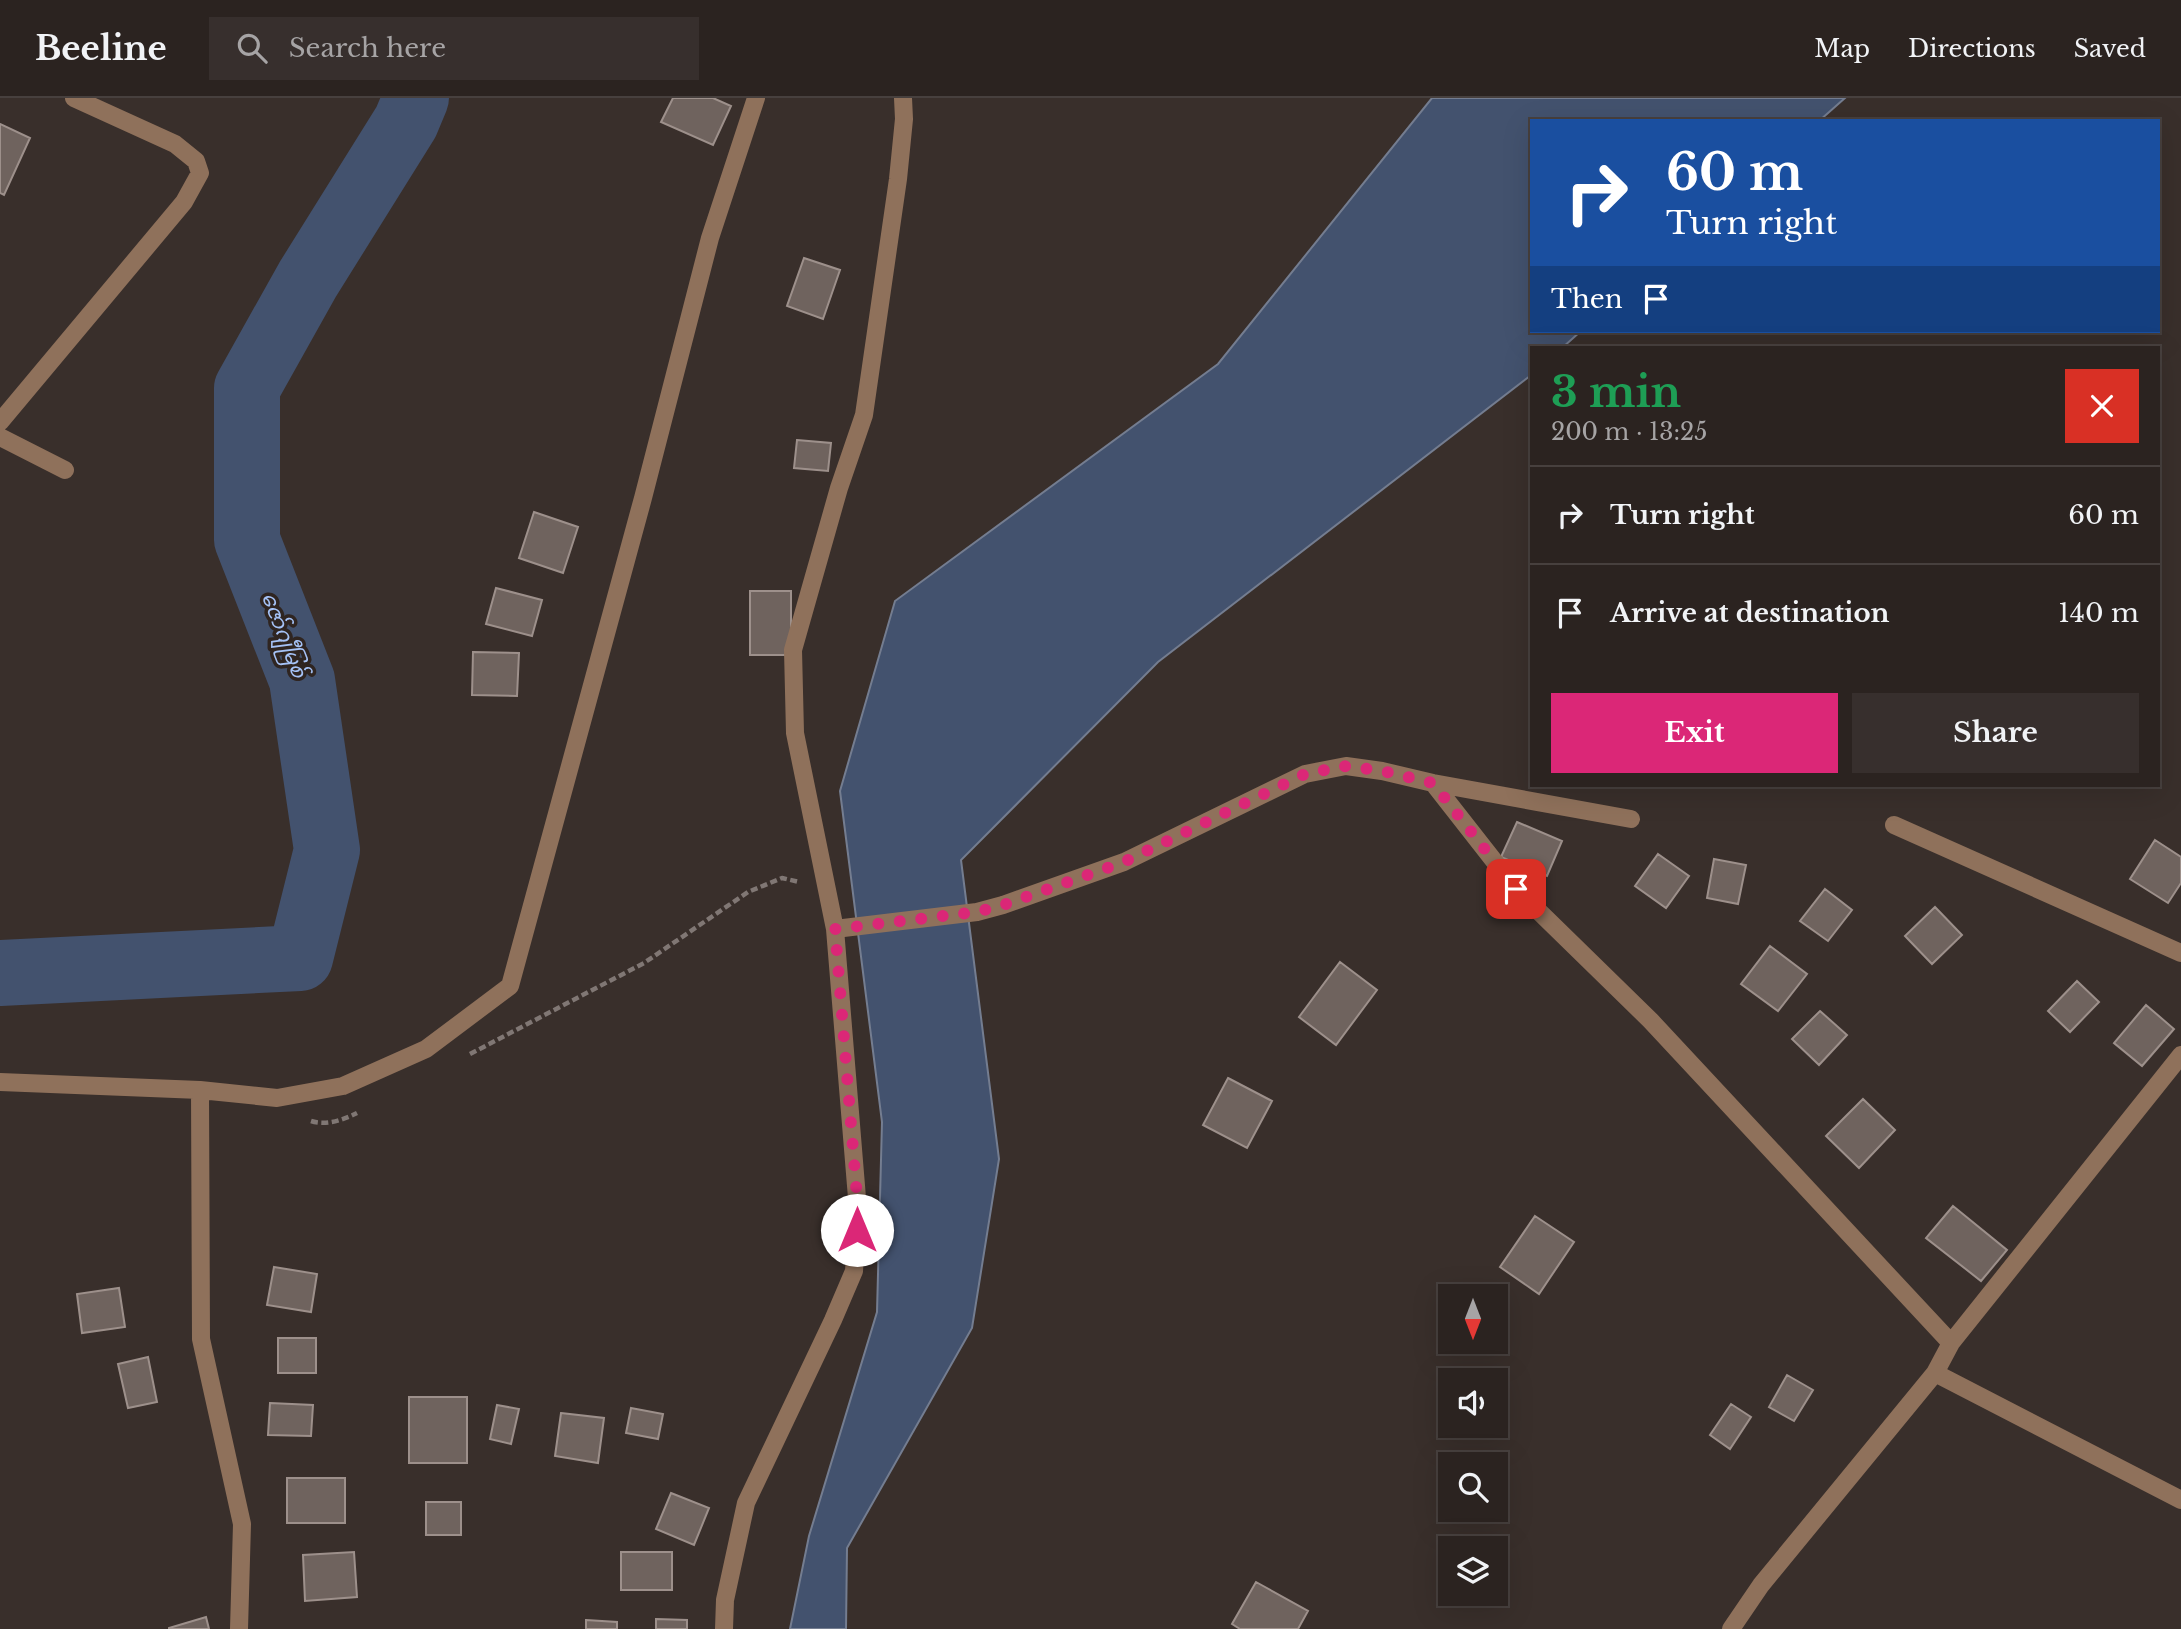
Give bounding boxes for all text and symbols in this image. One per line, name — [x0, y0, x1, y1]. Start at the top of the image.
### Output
search box — [209, 17, 699, 80]
text: Beeline — [35, 28, 167, 69]
icon: search — [233, 29, 271, 67]
text: Search here — [289, 32, 446, 64]
text: Map — [1814, 34, 1870, 63]
text: Directions — [1908, 34, 2036, 63]
text: Saved — [2074, 34, 2146, 63]
text: 60 m — [1666, 142, 1803, 203]
icon: right — [1551, 147, 1642, 238]
text: Turn right — [1666, 203, 1837, 243]
icon: arrive — [1637, 280, 1675, 318]
text: Then — [1551, 283, 1623, 315]
text: 3 min — [1551, 366, 1681, 418]
button: close — [2065, 369, 2139, 443]
text: 200 m · 13:25 — [1551, 418, 1707, 446]
icon: right — [1551, 496, 1589, 534]
text: Turn right — [1610, 499, 1755, 531]
text: 60 m — [2068, 499, 2139, 531]
water label: ဇော်ဂျီမြစ် — [252, 588, 315, 684]
icon: arrive — [1551, 594, 1589, 632]
text: Arrive at destination — [1610, 597, 1890, 629]
text: 140 m — [2058, 597, 2139, 629]
button: Exit — [1551, 693, 1838, 773]
button: Share — [1852, 693, 2139, 773]
pin — [1486, 859, 1546, 919]
icon: arrive — [1497, 870, 1535, 908]
position arrow — [820, 1193, 894, 1267]
north arrow — [1438, 1284, 1508, 1354]
map controls — [1438, 1284, 1508, 1606]
button: sound — [1438, 1368, 1508, 1438]
button: search — [1438, 1452, 1508, 1522]
button: layers — [1438, 1536, 1508, 1606]

